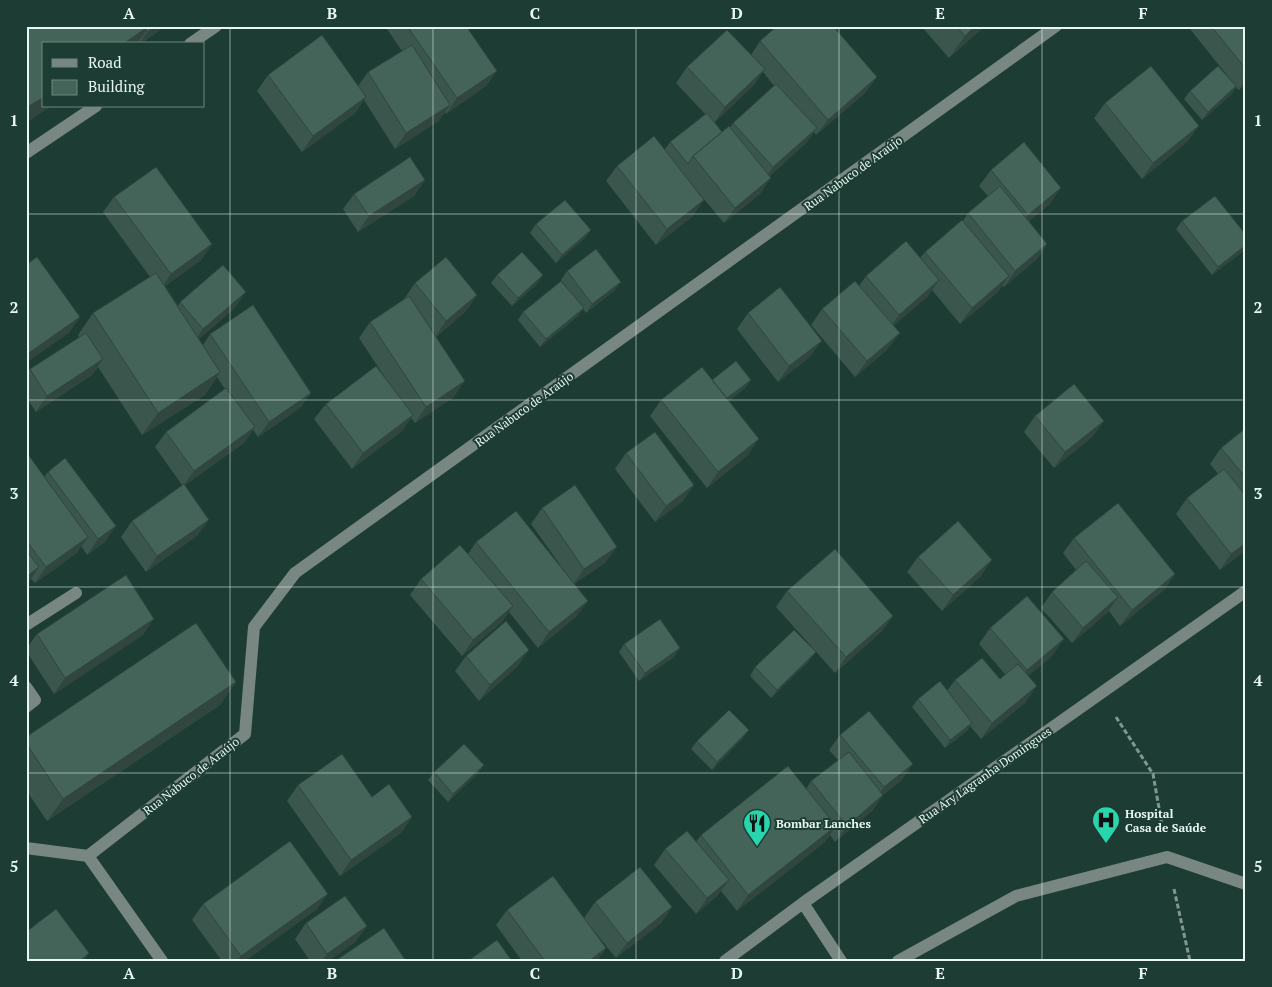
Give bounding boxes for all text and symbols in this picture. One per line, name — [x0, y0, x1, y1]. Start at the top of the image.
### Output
text: A — [123, 2, 135, 24]
text: B — [327, 2, 337, 24]
text: C — [530, 2, 540, 24]
text: D — [731, 2, 743, 24]
text: E — [935, 2, 945, 24]
text: F — [1138, 2, 1148, 24]
legend — [42, 42, 205, 108]
text: Road — [88, 52, 121, 72]
text: Building — [88, 76, 146, 96]
text: 1 — [9, 109, 19, 131]
text: 1 — [1253, 109, 1263, 131]
street label: Rua Nabuco de Araújo — [801, 132, 905, 214]
text: 2 — [9, 296, 19, 318]
text: 2 — [1253, 296, 1263, 318]
street label: Rua Nabuco de Araújo — [472, 368, 576, 450]
text: 3 — [9, 482, 19, 504]
text: 3 — [1253, 482, 1263, 504]
text: 4 — [9, 669, 19, 691]
text: 4 — [1253, 669, 1263, 691]
street label: Rua Ary Lagranha Domingues — [916, 723, 1054, 827]
street label: Rua Nabuco de Araújo — [140, 734, 242, 818]
hospital icon: Hospital Casa de Saúde — [1091, 805, 1121, 844]
place label: Hospital Casa de Saúde — [1125, 806, 1207, 835]
restaurant icon: Bombar Lanches — [742, 808, 772, 847]
place label: Bombar Lanches — [776, 816, 871, 831]
text: 5 — [9, 855, 19, 877]
text: 5 — [1253, 855, 1263, 877]
text: A — [123, 962, 135, 984]
text: B — [327, 962, 337, 984]
text: C — [530, 962, 540, 984]
text: D — [731, 962, 743, 984]
text: E — [935, 962, 945, 984]
text: F — [1138, 962, 1148, 984]

